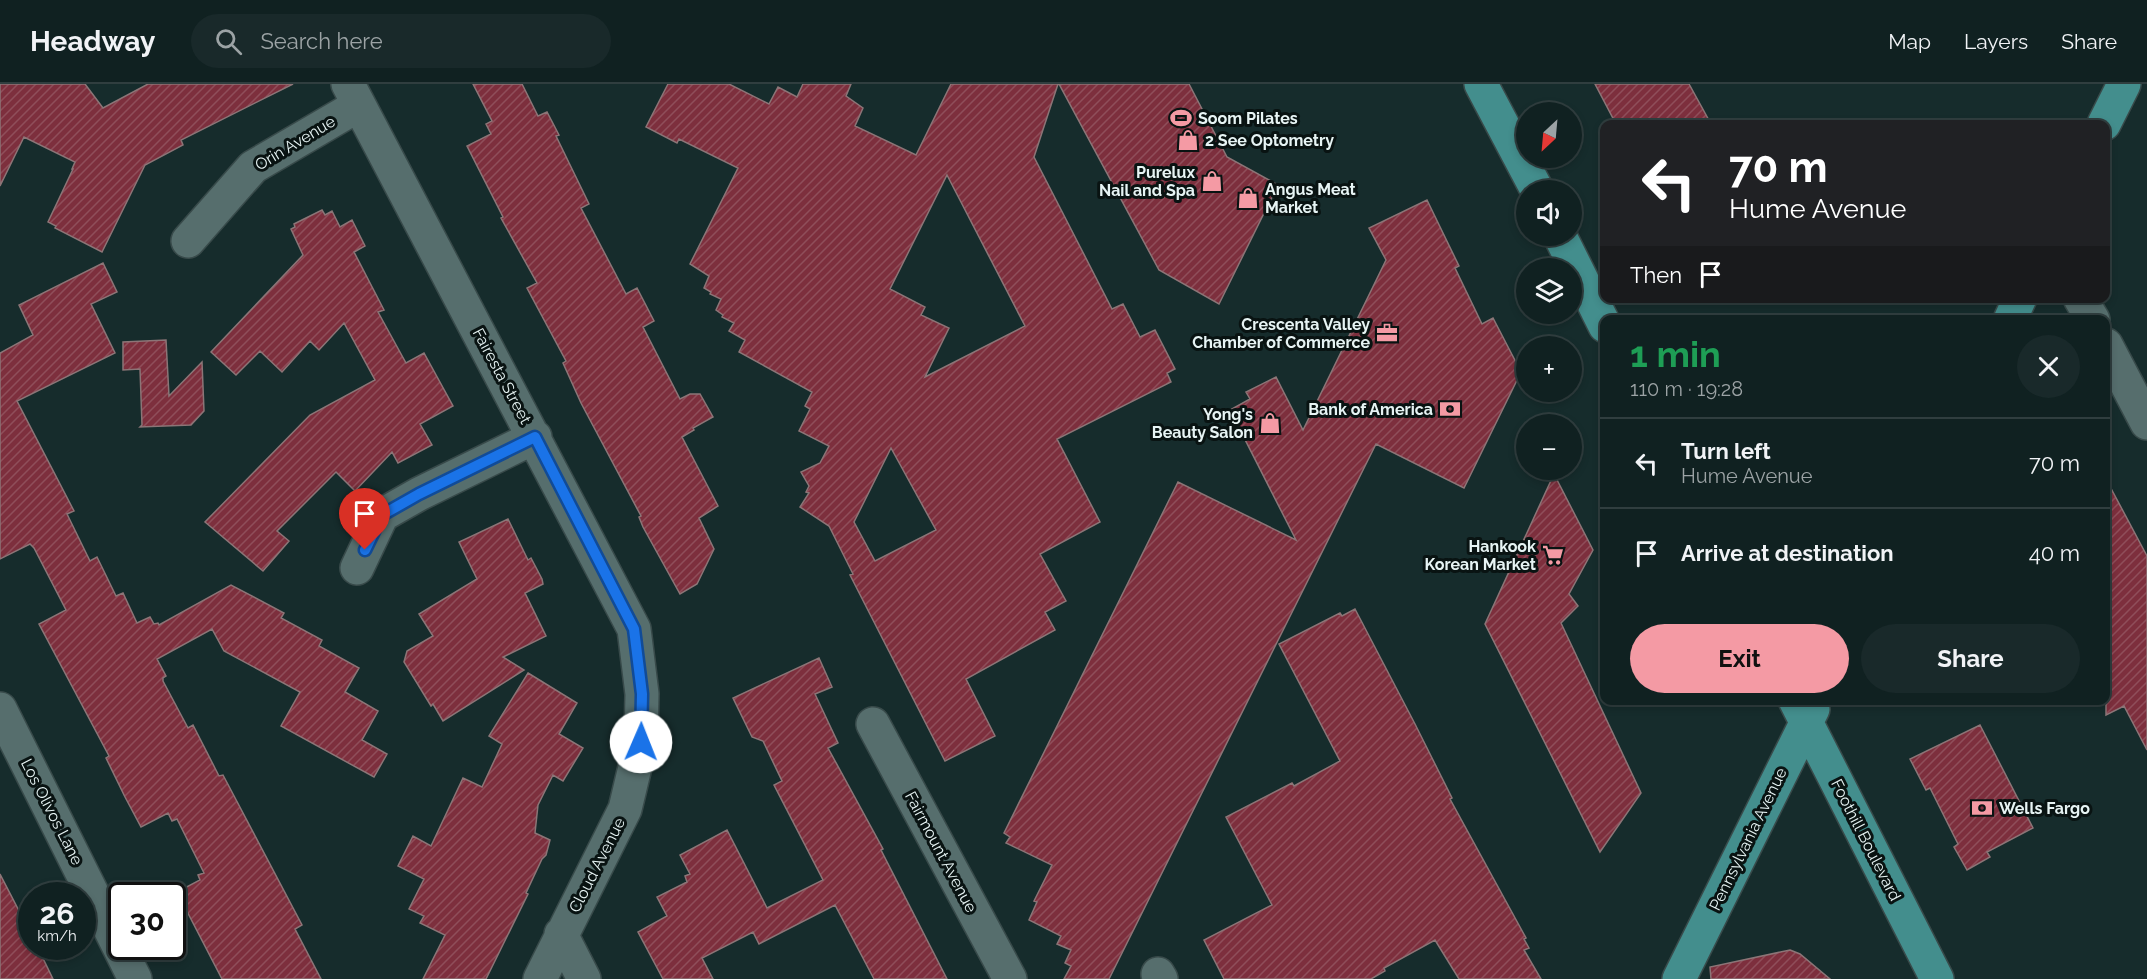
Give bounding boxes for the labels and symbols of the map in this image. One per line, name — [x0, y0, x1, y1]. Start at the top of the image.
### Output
north arrow — [1516, 102, 1582, 168]
sports icon: Soom Pilates — [1169, 106, 1193, 130]
place label: Soom Pilates — [1198, 109, 1298, 128]
street label: Orin Avenue — [251, 112, 339, 174]
shop icon: 2 See Optometry — [1176, 128, 1200, 152]
place label: 2 See Optometry — [1205, 131, 1334, 150]
place label: Purelux Nail and Spa — [1099, 163, 1196, 200]
shop icon: Purelux Nail and Spa — [1200, 169, 1224, 193]
place label: Angus Meat Market — [1265, 180, 1356, 217]
shop icon: Angus Meat Market — [1236, 186, 1260, 210]
place label: Crescenta Valley Chamber of Commerce — [1192, 315, 1370, 352]
office icon: Crescenta Valley Chamber of Commerce — [1375, 321, 1399, 345]
street label: Fairesta Street — [469, 325, 535, 428]
bank icon: Bank of America — [1438, 397, 1462, 421]
place label: Bank of America — [1308, 400, 1433, 419]
place label: Yong's Beauty Salon — [1152, 405, 1253, 442]
shop icon: Yong's Beauty Salon — [1258, 411, 1282, 435]
pin — [339, 488, 390, 550]
place label: Hankook Korean Market — [1425, 537, 1536, 574]
supermarket icon: Hankook Korean Market — [1541, 543, 1565, 567]
position arrow — [609, 710, 673, 774]
street label: Los Olivos Lane — [17, 756, 87, 868]
street label: Pennsylvania Avenue — [1705, 765, 1791, 913]
street label: Foothill Boulevard — [1827, 776, 1905, 904]
street label: Fairmount Avenue — [901, 788, 981, 916]
bank icon: Wells Fargo — [1970, 796, 1994, 820]
place label: Wells Fargo — [1999, 799, 2090, 818]
street label: Cloud Avenue — [565, 814, 629, 916]
speed limit sign: 30 — [108, 882, 186, 960]

